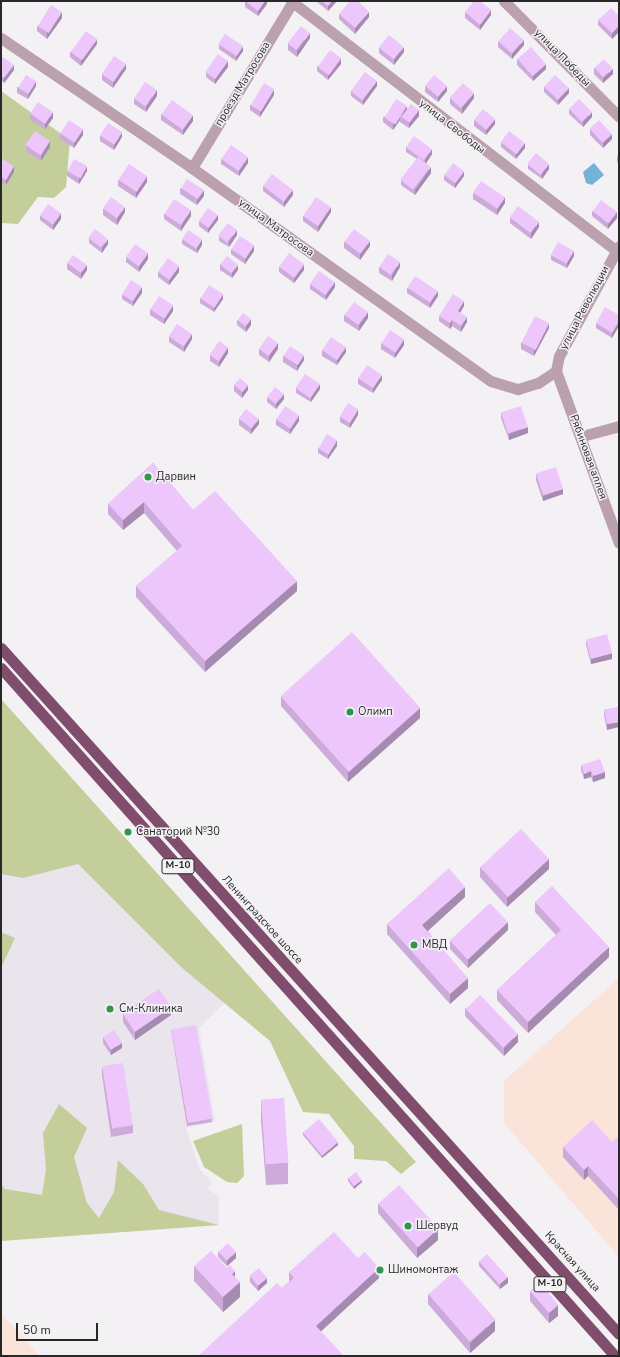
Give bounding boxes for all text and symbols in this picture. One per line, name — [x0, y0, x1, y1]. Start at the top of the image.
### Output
street label: улица Победы — [531, 27, 593, 89]
street label: проезд Матросова — [213, 39, 273, 129]
street label: улица Свободы — [416, 97, 488, 157]
street label: улица Матросова — [236, 196, 316, 260]
street label: улица Революции — [557, 264, 613, 352]
street label: Рябиновая аллея — [567, 413, 609, 501]
place label: Дарвин — [156, 470, 196, 484]
marker: Дарвин — [143, 472, 153, 482]
place label: Олимп — [358, 705, 393, 719]
marker: Олимп — [345, 707, 355, 717]
place label: Санаторий №30 — [136, 825, 220, 839]
marker: Санаторий №30 — [123, 827, 133, 837]
road number: М-10 — [161, 858, 195, 874]
street label: Ленинградское шоссе — [219, 873, 305, 967]
place label: МВД — [422, 938, 447, 952]
marker: МВД — [409, 940, 419, 950]
place label: См-Клиника — [119, 1002, 183, 1016]
marker: См-Клиника — [104, 1003, 116, 1015]
place label: Шервуд — [416, 1219, 458, 1233]
marker: Шервуд — [403, 1221, 413, 1231]
street label: Красная улица — [541, 1229, 603, 1295]
place label: Шиномонтаж — [388, 1263, 458, 1277]
marker: Шиномонтаж — [375, 1265, 385, 1275]
road number: М-10 — [533, 1276, 567, 1292]
scale bar — [18, 1315, 100, 1341]
text: 50 m — [23, 1322, 51, 1338]

